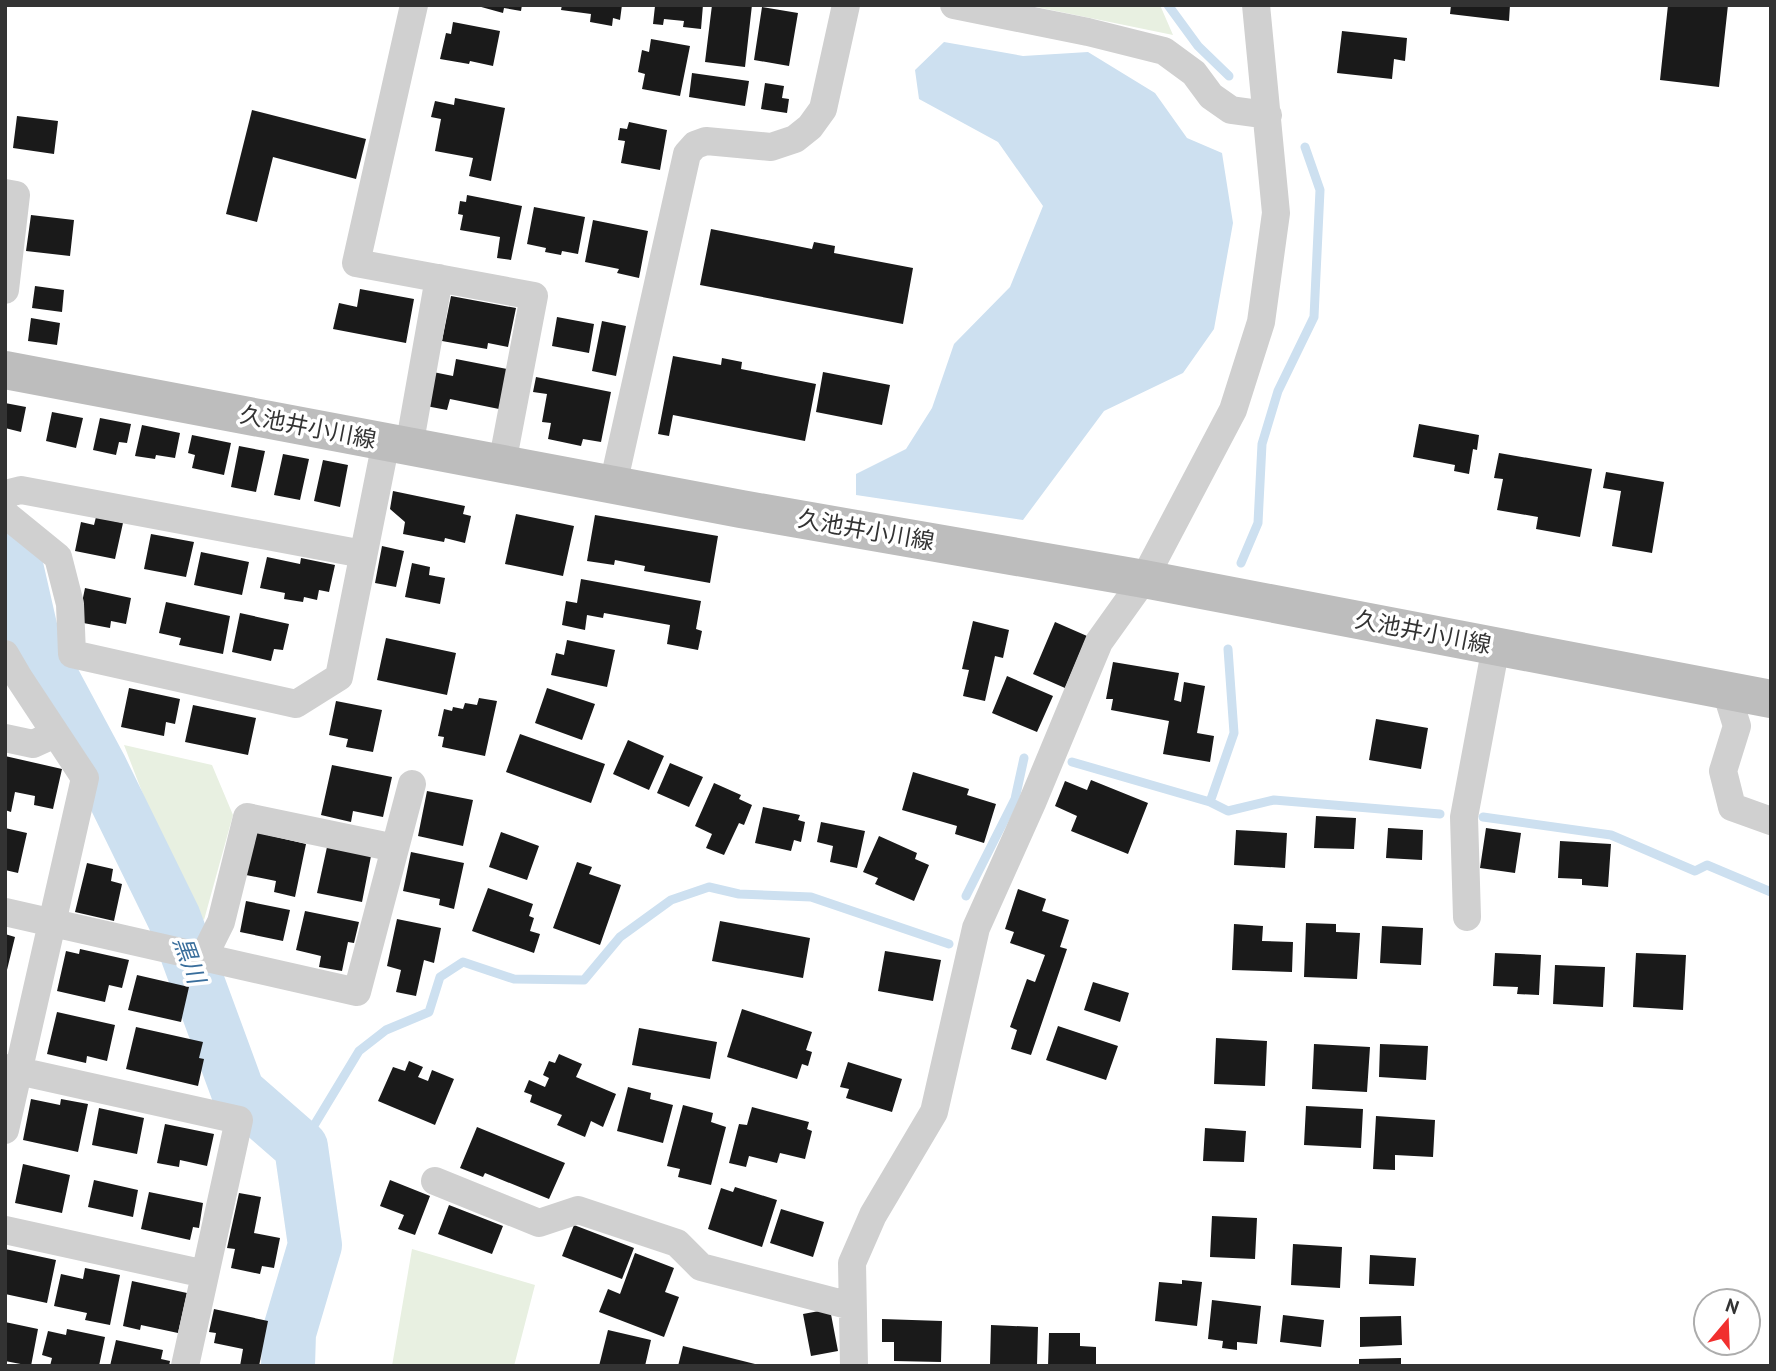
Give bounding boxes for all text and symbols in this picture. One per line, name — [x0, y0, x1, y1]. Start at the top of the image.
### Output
street label: 久池井小川線 — [238, 399, 379, 454]
street label: 久池井小川線 — [796, 503, 937, 556]
street label: 久池井小川線 — [1353, 604, 1494, 659]
water label: 黒川 — [167, 932, 213, 991]
north arrow — [1692, 1287, 1762, 1357]
text: N — [1723, 1293, 1742, 1319]

